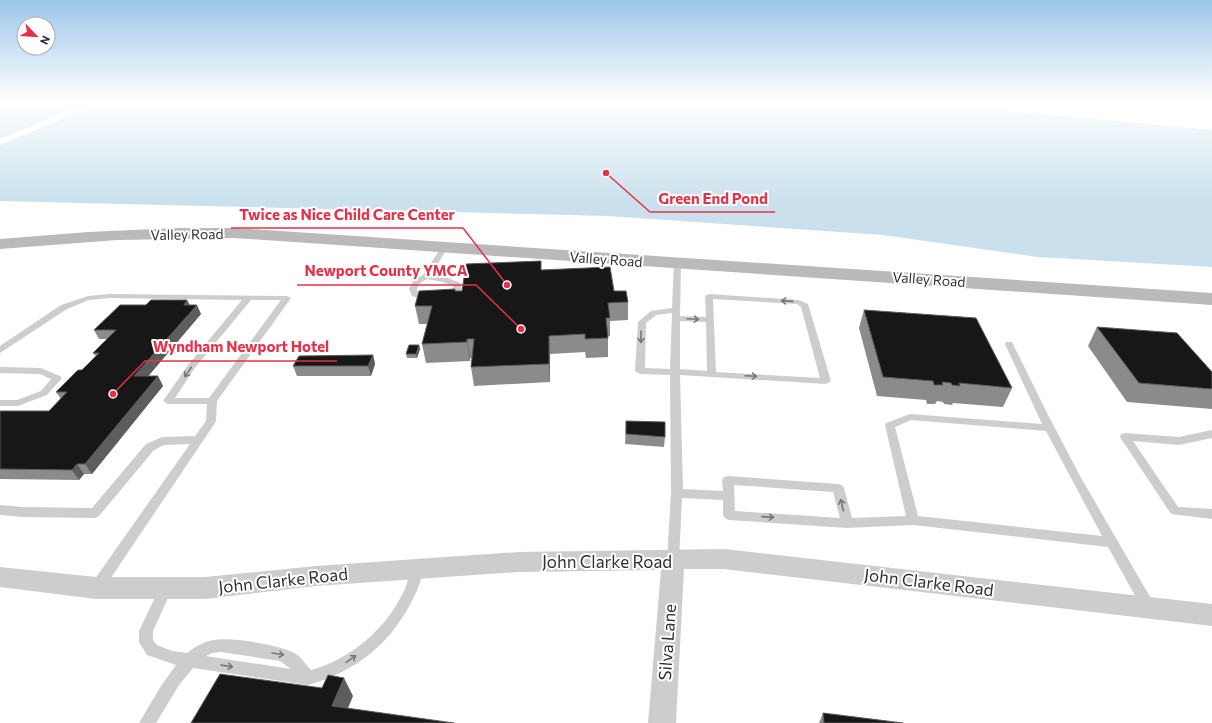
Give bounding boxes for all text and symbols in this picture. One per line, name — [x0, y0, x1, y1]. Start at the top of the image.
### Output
north arrow — [16, 16, 56, 56]
text: N — [38, 34, 53, 47]
callout: Green End Pond — [650, 185, 775, 212]
text: Green End Pond — [658, 189, 768, 207]
callout: Twice as Nice Child Care Center — [231, 201, 463, 228]
text: Twice as Nice Child Care Center — [239, 205, 455, 223]
street label: Valley Road — [150, 225, 224, 243]
street label: Valley Road — [569, 248, 643, 270]
callout: Newport County YMCA — [297, 258, 476, 285]
text: Newport County YMCA — [305, 261, 468, 279]
street label: Valley Road — [892, 268, 966, 290]
one-way arrow — [781, 297, 794, 304]
one-way arrow — [686, 315, 699, 322]
one-way arrow — [638, 330, 645, 343]
callout: Wyndham Newport Hotel — [145, 334, 337, 361]
text: Wyndham Newport Hotel — [153, 337, 329, 355]
one-way arrow — [184, 366, 192, 377]
one-way arrow — [744, 373, 757, 380]
one-way arrow — [838, 499, 846, 512]
one-way arrow — [761, 514, 774, 521]
street label: John Clarke Road — [542, 551, 672, 572]
street label: John Clarke Road — [217, 563, 349, 597]
street label: John Clarke Road — [863, 564, 995, 600]
street label: Silva Lane — [654, 603, 680, 681]
one-way arrow — [271, 650, 284, 658]
one-way arrow — [345, 655, 357, 663]
one-way arrow — [220, 662, 233, 670]

